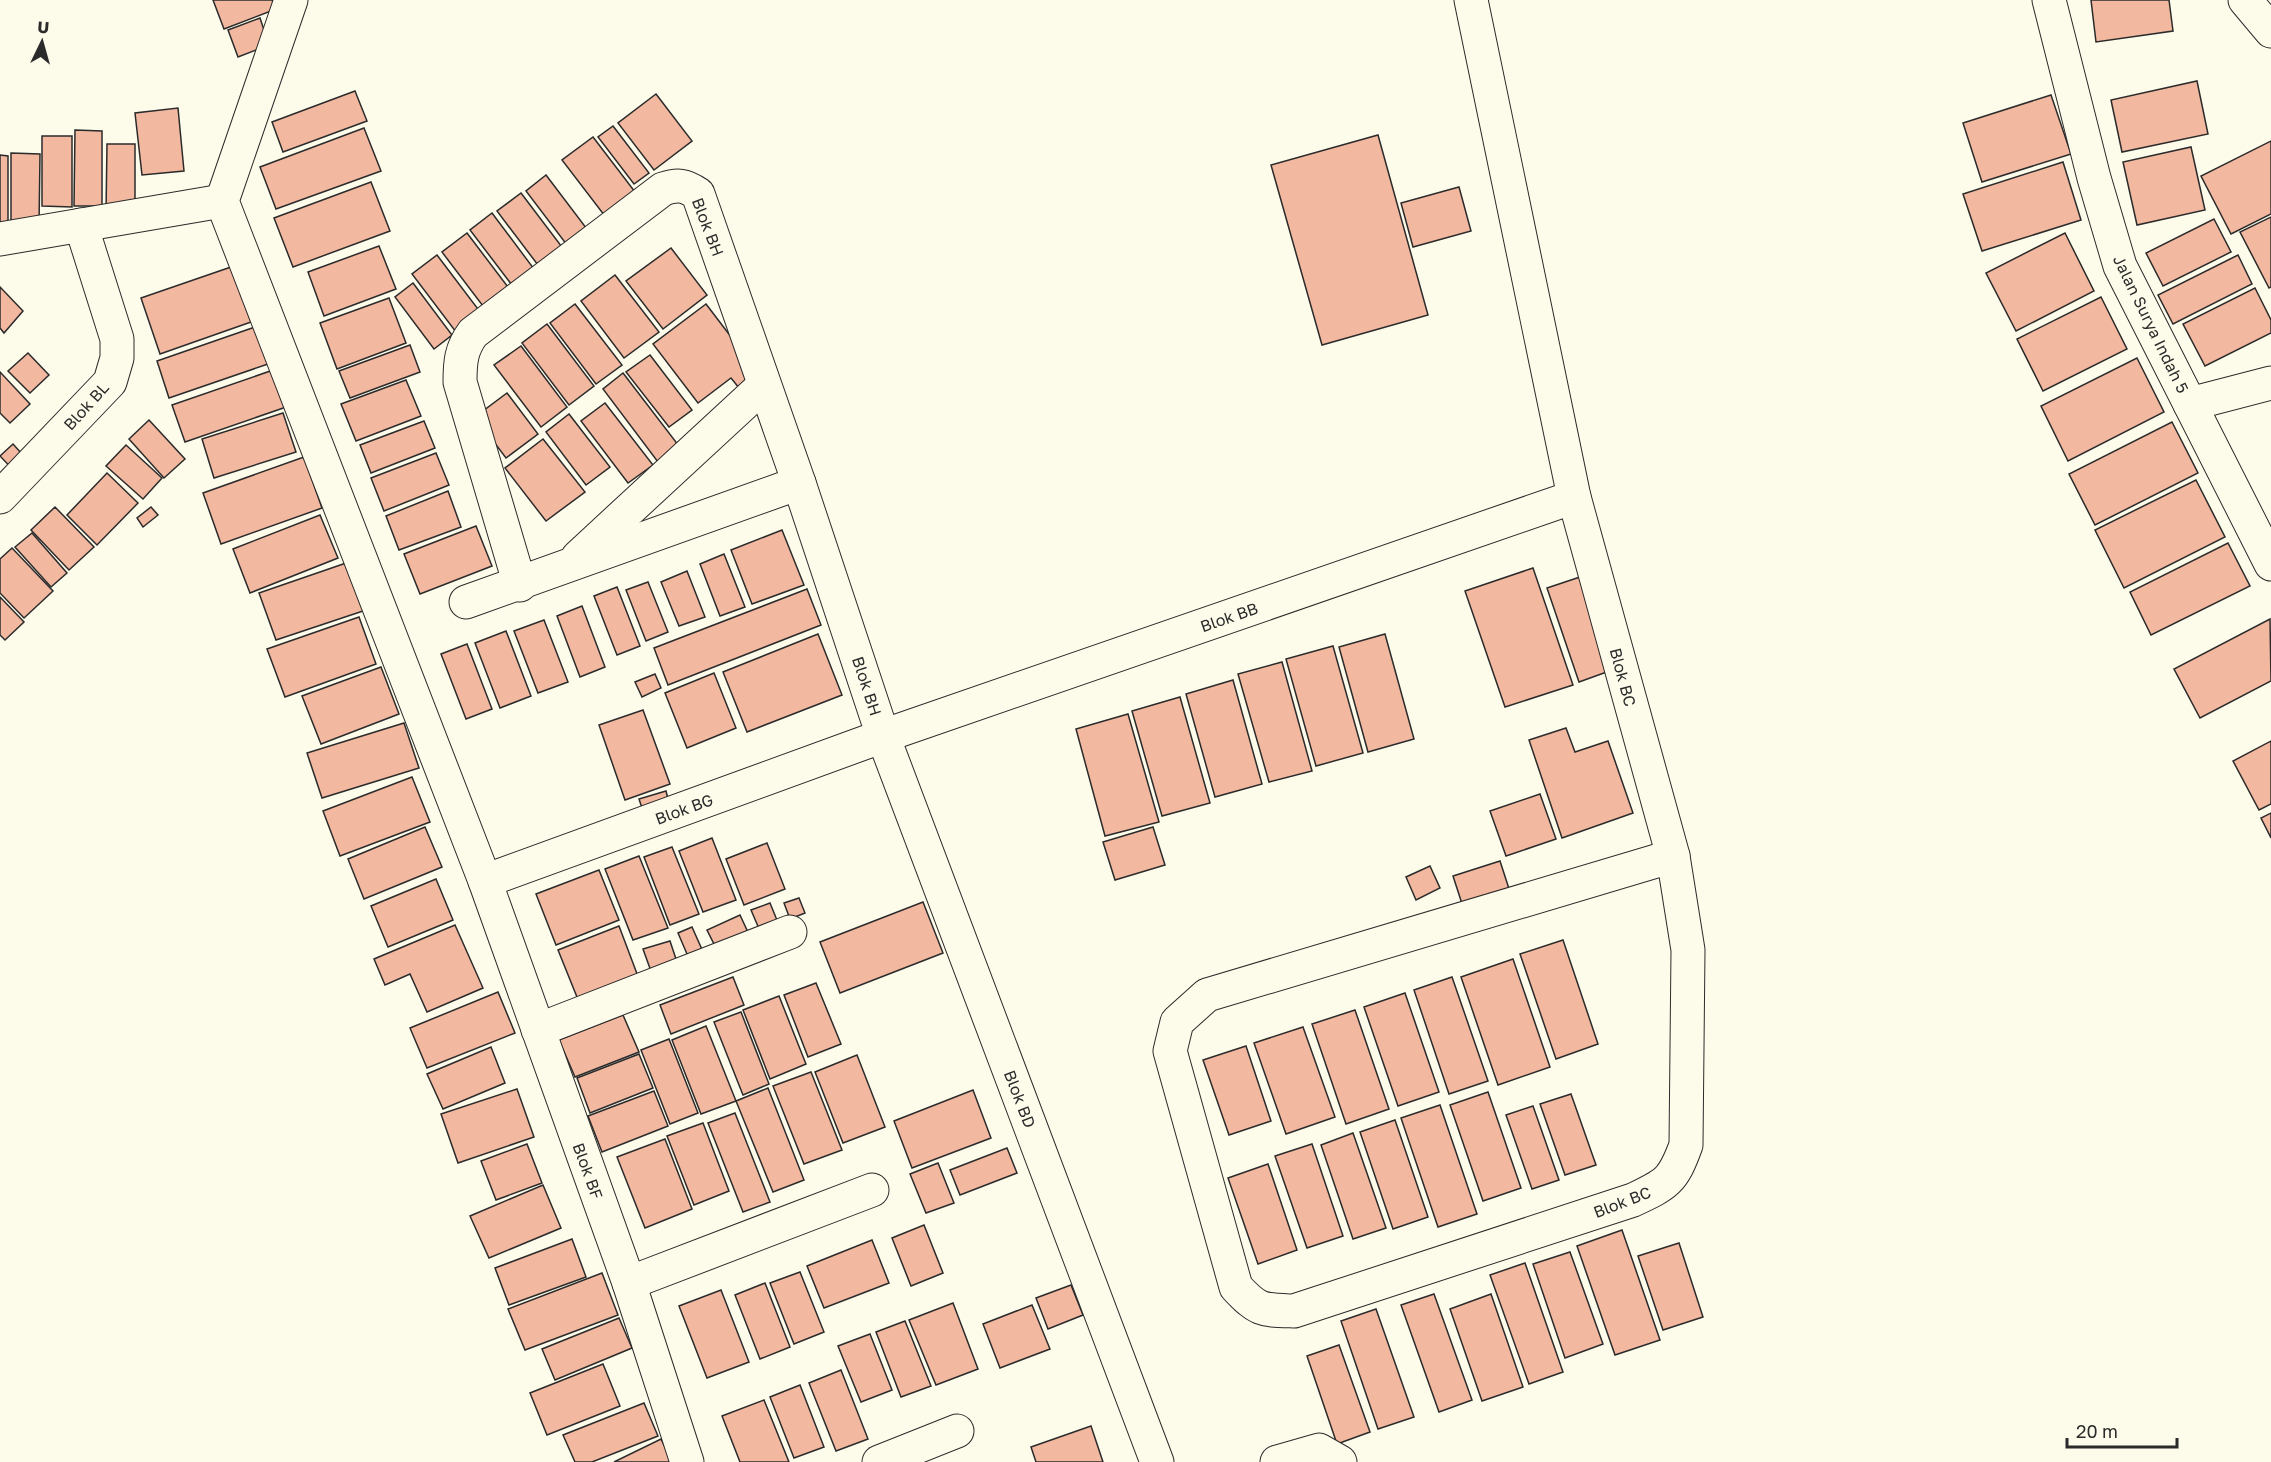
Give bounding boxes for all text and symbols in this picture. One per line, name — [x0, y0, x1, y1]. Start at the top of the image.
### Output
north arrow — [12, 12, 72, 72]
text: U — [37, 17, 50, 38]
street label: Blok BH — [688, 195, 728, 259]
street label: Jalan Surya Indah 5 — [2109, 252, 2193, 396]
street label: Blok BL — [59, 378, 113, 434]
street label: Blok BB — [1197, 598, 1261, 636]
street label: Blok BC — [1606, 646, 1640, 709]
street label: Blok BH — [848, 654, 886, 718]
street label: Blok BG — [652, 789, 716, 829]
street label: Blok BD — [1000, 1067, 1040, 1131]
street label: Blok BF — [569, 1140, 607, 1202]
street label: Blok BC — [1590, 1182, 1654, 1222]
scale bar — [2067, 1411, 2176, 1449]
text: 20 m — [2076, 1420, 2118, 1442]

